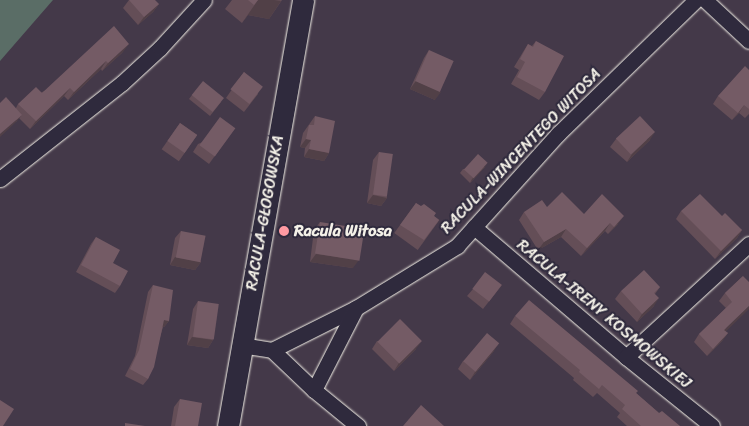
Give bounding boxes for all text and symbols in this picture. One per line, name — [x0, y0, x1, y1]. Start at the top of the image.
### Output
street label: RACULA-WINCENTEGO WITOSA — [436, 64, 606, 238]
street label: RACULA-GŁOGOWSKA — [242, 134, 288, 292]
place label: Racula Witosa — [294, 221, 392, 241]
marker: Racula Witosa — [278, 225, 290, 237]
street label: RACULA-IRENY KOSMOWSKIEJ — [513, 235, 695, 393]

